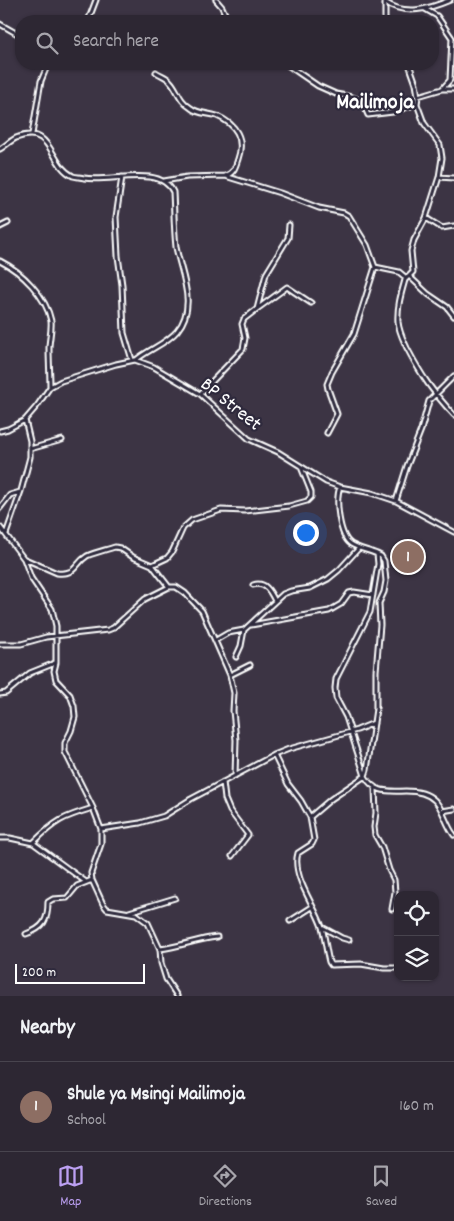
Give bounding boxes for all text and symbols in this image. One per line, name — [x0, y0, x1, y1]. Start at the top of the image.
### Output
search box — [15, 15, 439, 70]
icon: search — [33, 29, 61, 57]
text: Search here — [73, 29, 159, 56]
district label: Mailimoja — [336, 88, 414, 119]
street label: BP Street — [193, 372, 267, 439]
your location — [293, 520, 319, 546]
pin: 1 — [392, 538, 424, 576]
map controls — [394, 891, 439, 981]
button: locate — [394, 891, 439, 936]
button: layers — [394, 936, 439, 981]
scale bar — [15, 961, 145, 984]
text: 200 m — [22, 963, 56, 983]
text: Nearby — [20, 1014, 75, 1044]
text: Shule ya Msingi Mailimoja — [67, 1082, 245, 1109]
text: 1 — [34, 1095, 38, 1118]
text: 160 m — [399, 1095, 434, 1118]
text: School — [67, 1109, 106, 1132]
tab: Map — [57, 1162, 85, 1212]
tab: Directions — [199, 1162, 252, 1212]
tab: Saved — [366, 1162, 397, 1212]

